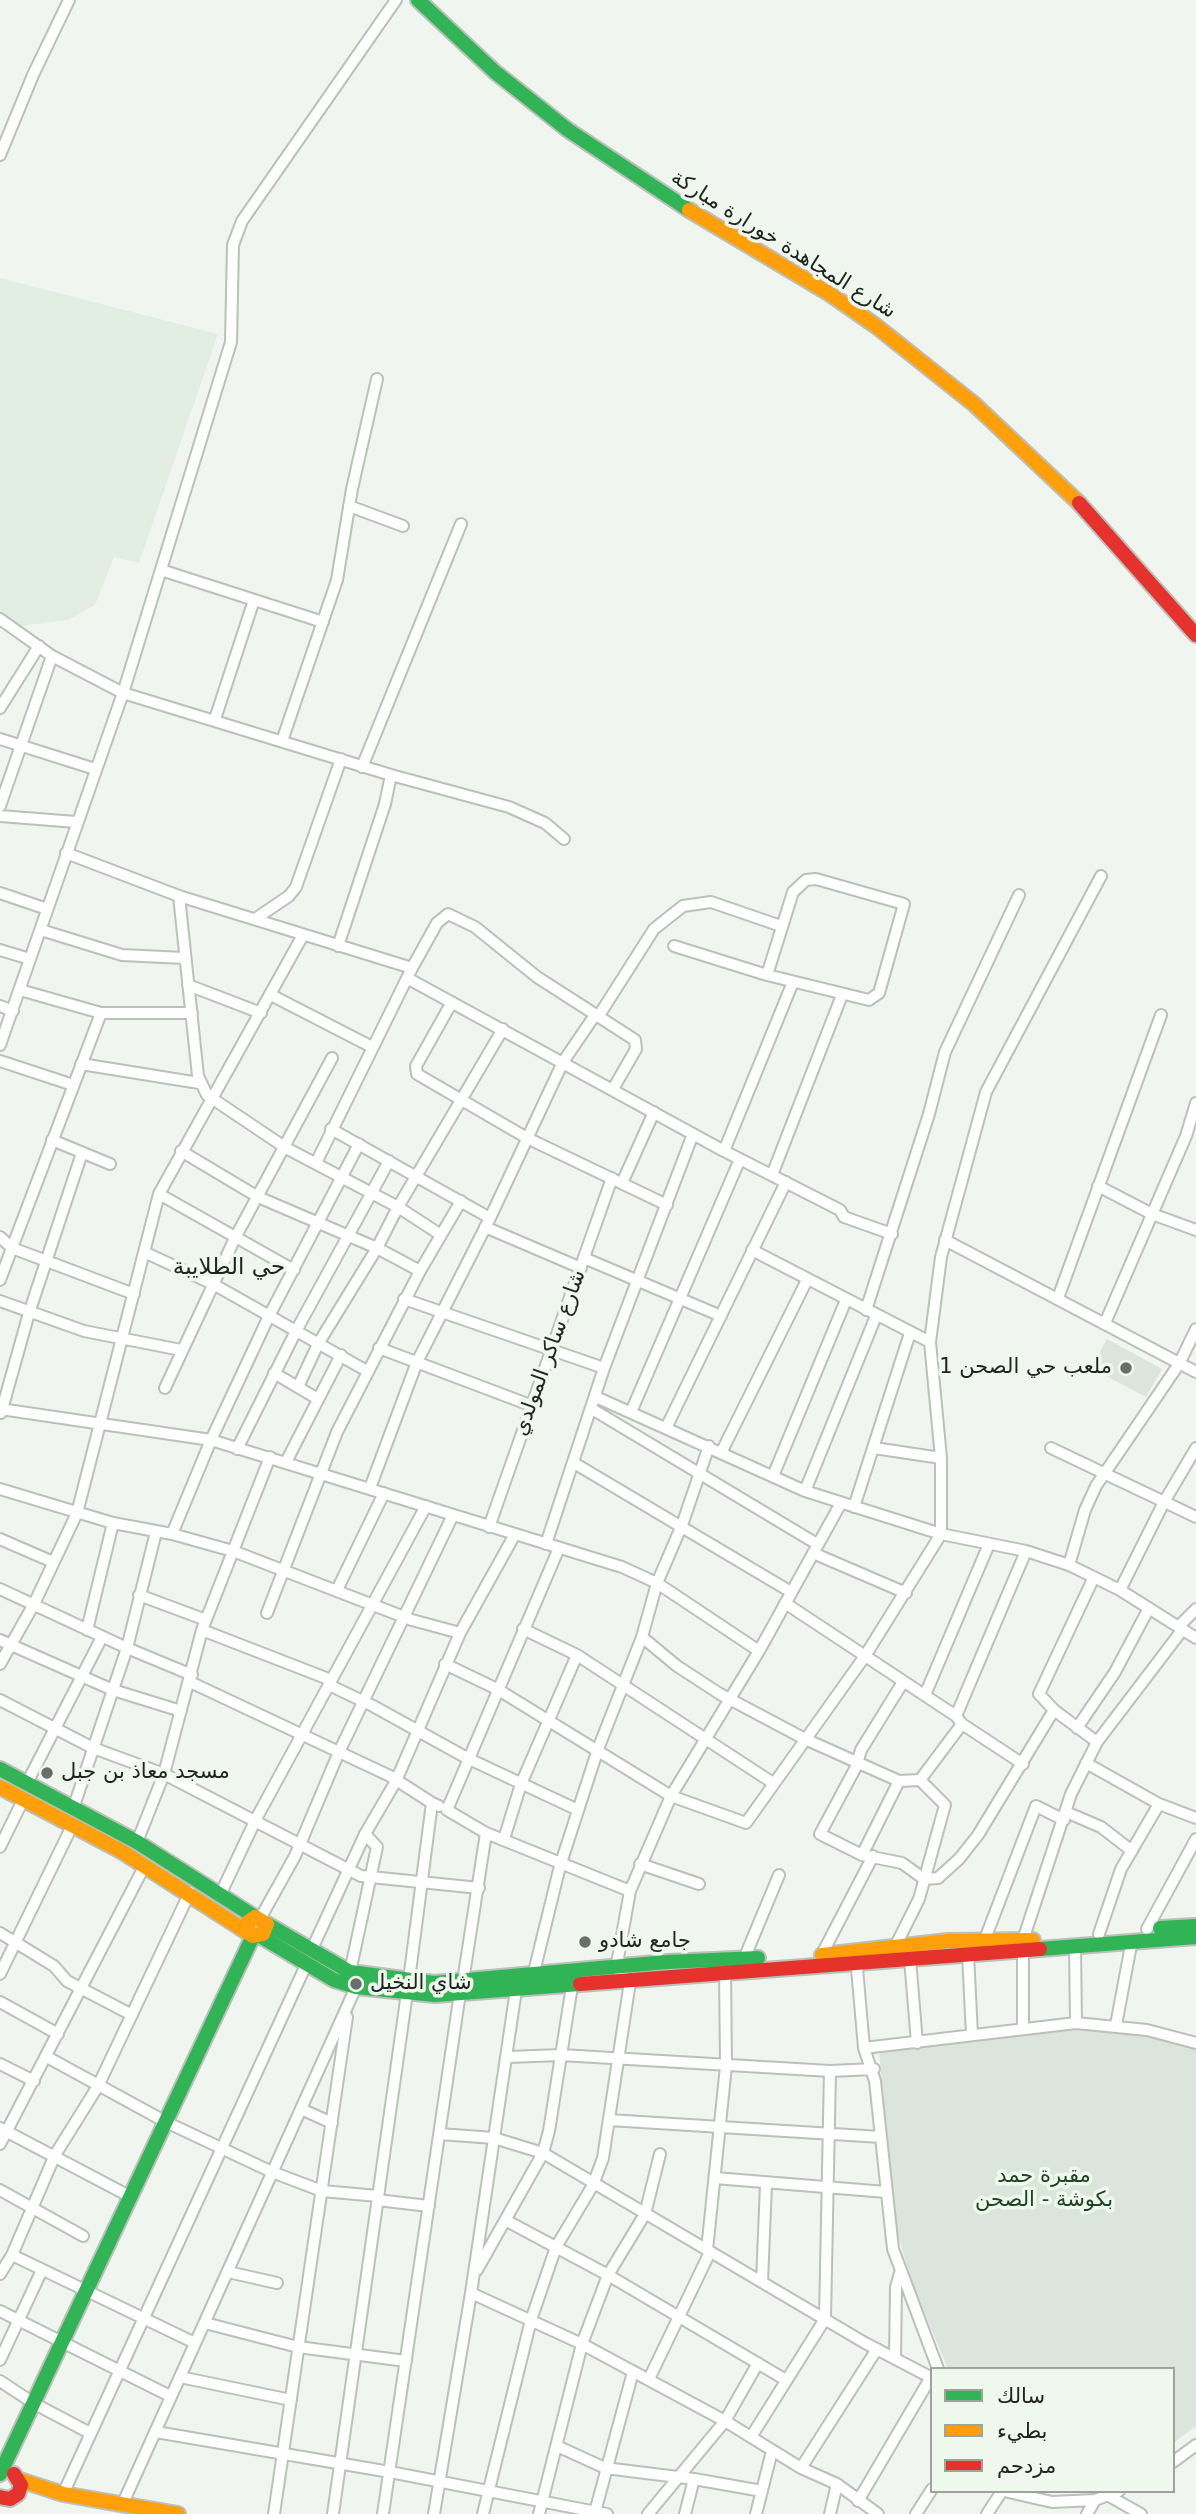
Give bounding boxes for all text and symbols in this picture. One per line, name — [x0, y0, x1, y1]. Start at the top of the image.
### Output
street label: شارع المجاهدة خورارة مباركة — [666, 165, 900, 325]
district label: حي الطلايبة — [173, 1254, 285, 1282]
street label: شارع ساكر المولدي — [508, 1267, 592, 1439]
place label: ملعب حي الصحن 1 — [939, 1355, 1112, 1381]
marker: ملعب حي الصحن 1 — [1118, 1360, 1134, 1376]
place label: مسجد معاذ بن جبل — [61, 1760, 230, 1786]
marker: مسجد معاذ بن جبل — [39, 1765, 55, 1781]
place label: جامع شادو — [599, 1929, 691, 1955]
marker: جامع شادو — [577, 1934, 593, 1950]
place label: شاي النخيل — [370, 1971, 471, 1997]
marker: شاي النخيل — [348, 1976, 364, 1992]
park label: مقبرة حمد بكوشة - الصحن — [975, 2164, 1113, 2214]
legend — [930, 2367, 1175, 2493]
text: سالك — [997, 2384, 1045, 2408]
text: بطيء — [997, 2419, 1047, 2443]
text: مزدحم — [997, 2454, 1056, 2478]

